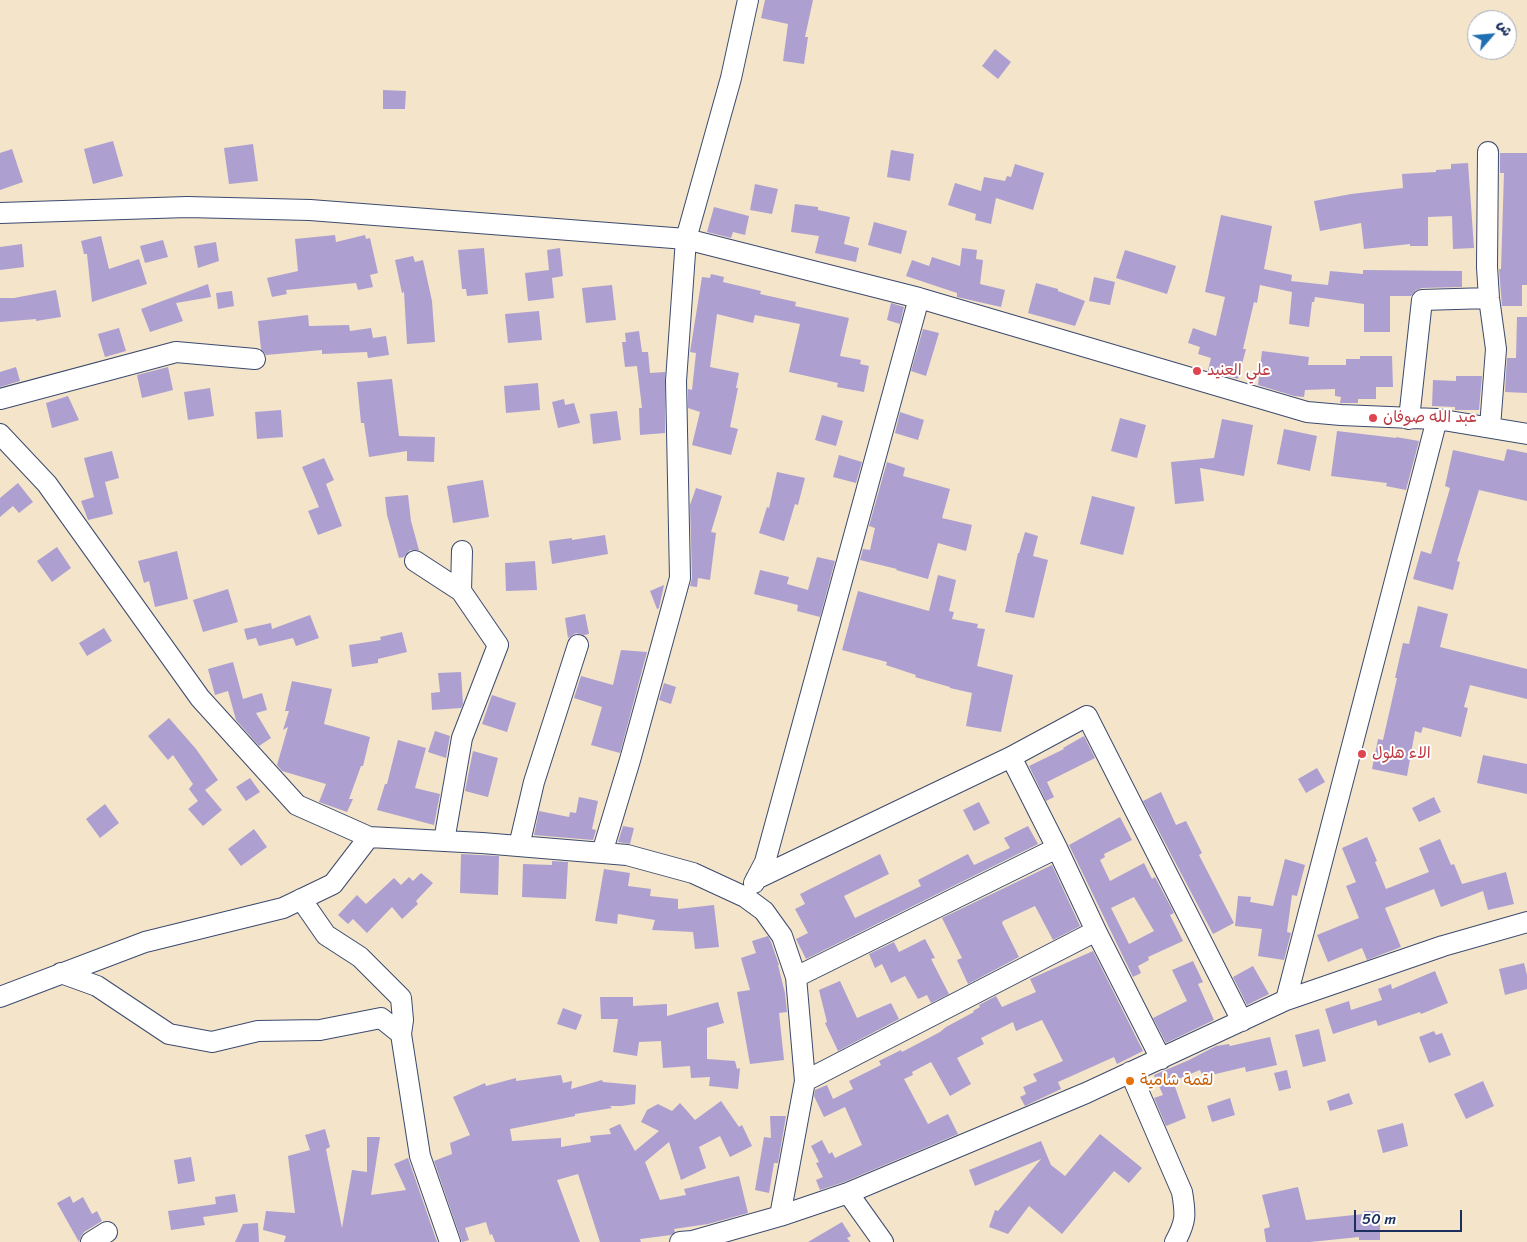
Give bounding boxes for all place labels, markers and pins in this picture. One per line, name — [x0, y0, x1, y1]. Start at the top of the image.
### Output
place label: علي العنيد — [1207, 361, 1271, 381]
marker: علي العنيد — [1191, 365, 1203, 377]
place label: عبد الله صوفان — [1383, 408, 1477, 428]
marker: عبد الله صوفان — [1367, 412, 1379, 424]
place label: الاء هلول — [1372, 744, 1431, 764]
marker: الاء هلول — [1356, 748, 1368, 760]
place label: لقمة شامية — [1140, 1071, 1213, 1091]
marker: لقمة شامية — [1124, 1075, 1136, 1087]

